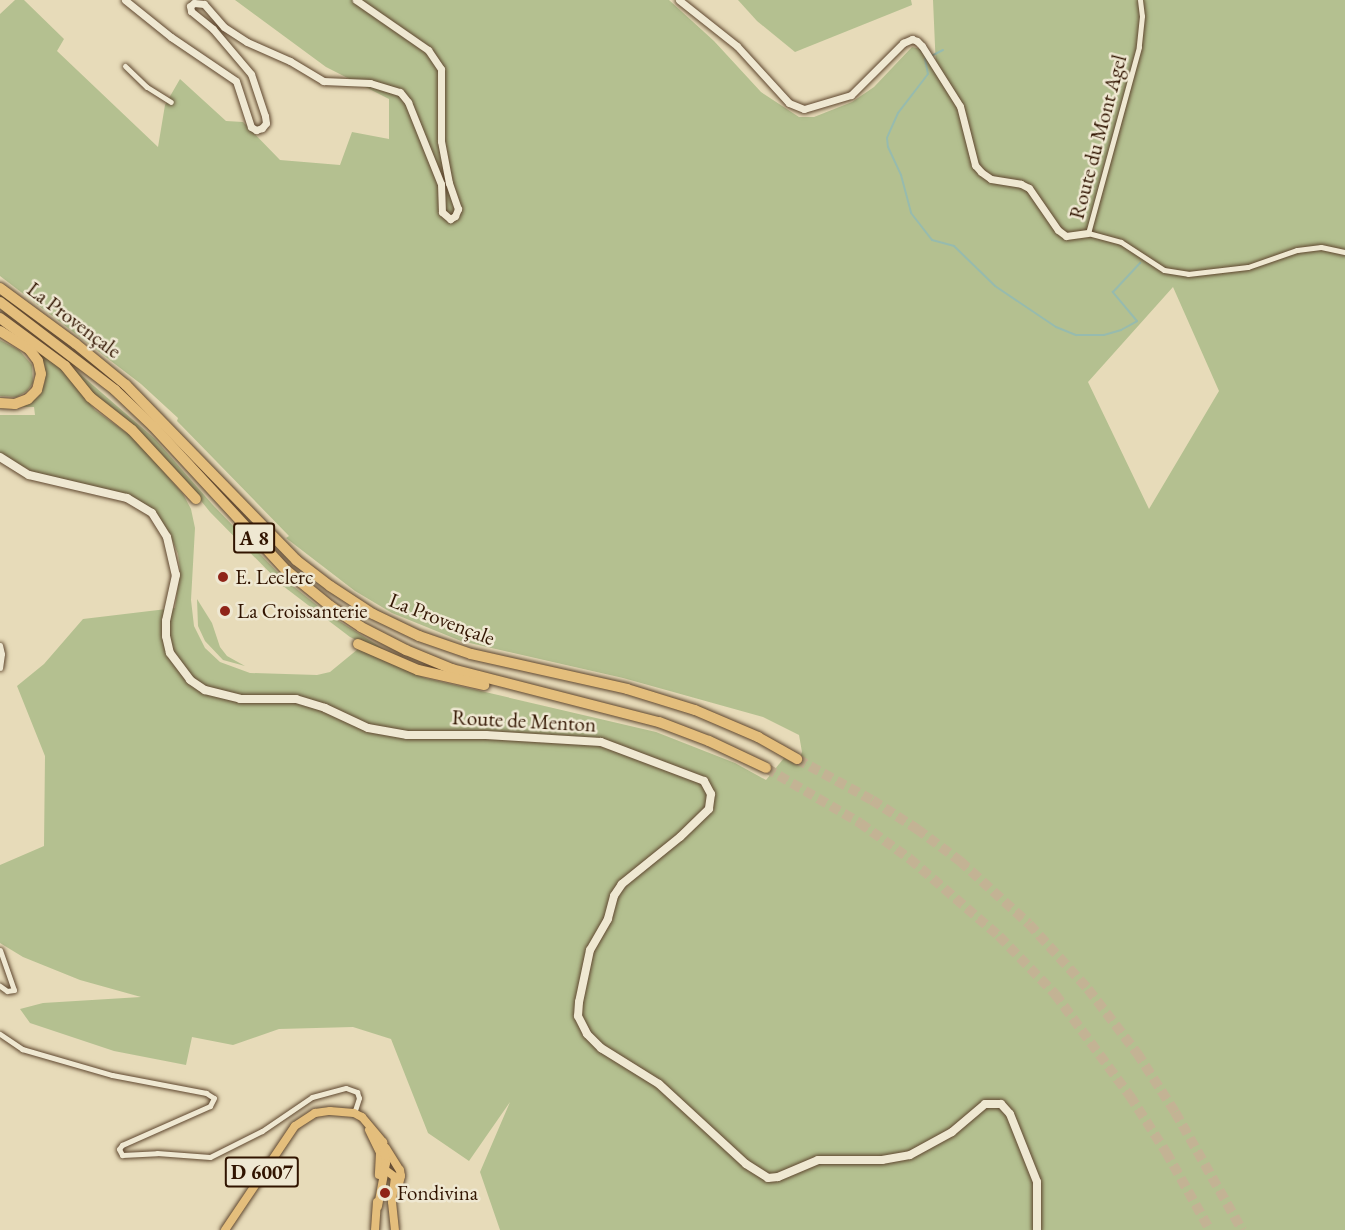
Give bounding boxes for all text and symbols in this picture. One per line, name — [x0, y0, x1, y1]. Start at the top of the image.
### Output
street label: Route du Mont Agel — [1064, 52, 1132, 222]
street label: La Provençale — [22, 276, 126, 364]
road number: A 8 — [233, 521, 275, 555]
place label: E. Leclerc — [235, 564, 313, 590]
marker: E. Leclerc — [216, 570, 230, 584]
street label: La Provençale — [386, 587, 498, 651]
place label: La Croissanterie — [237, 598, 367, 624]
marker: La Croissanterie — [218, 604, 232, 618]
street label: Route de Menton — [451, 705, 597, 737]
road number: D 6007 — [224, 1155, 300, 1189]
place label: Fondivina — [397, 1180, 478, 1206]
marker: Fondivina — [378, 1186, 392, 1200]

